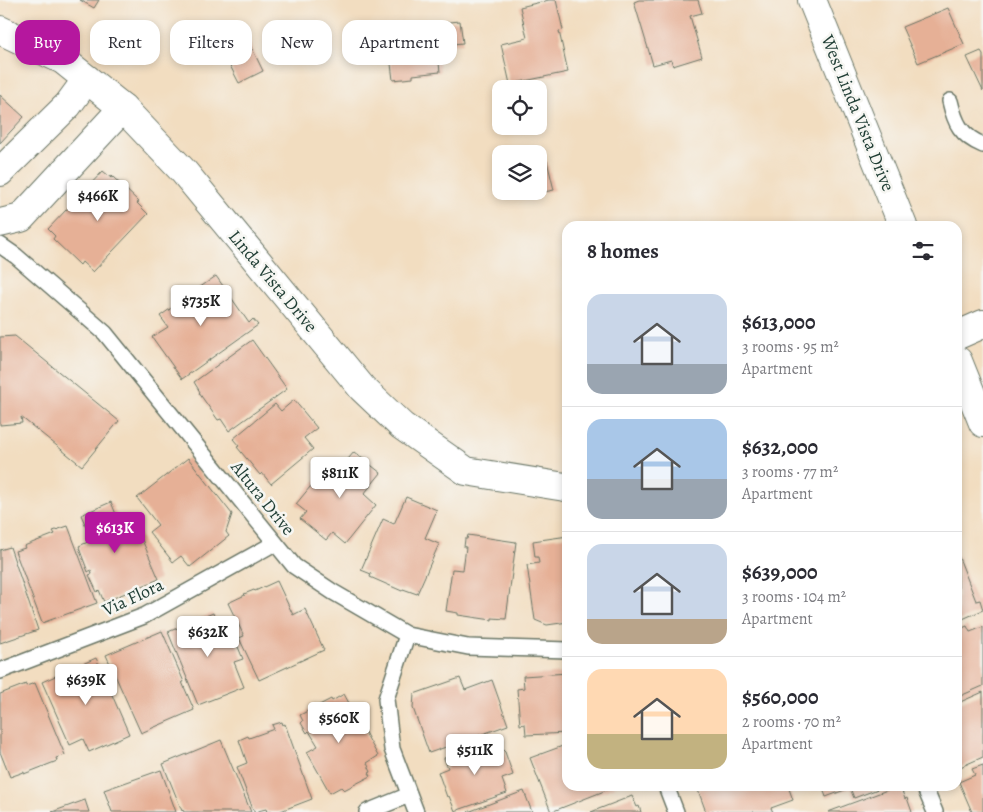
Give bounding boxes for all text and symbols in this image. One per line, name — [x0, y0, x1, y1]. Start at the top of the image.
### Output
chip: Buy — [15, 20, 80, 65]
chip: Rent — [90, 20, 160, 65]
chip: Filters — [170, 20, 252, 65]
chip: New — [262, 20, 332, 65]
chip: Apartment — [342, 20, 457, 65]
street label: West Linda Vista Drive — [815, 30, 900, 195]
map controls — [492, 80, 547, 200]
button: locate — [492, 80, 547, 135]
button: layers — [492, 145, 547, 200]
pin: $466K — [63, 180, 133, 222]
text: $466K — [78, 185, 118, 207]
street label: Linda Vista Drive — [223, 225, 323, 337]
text: 8 homes — [587, 237, 659, 265]
icon: filters — [909, 237, 937, 265]
pin: $735K — [166, 284, 236, 327]
text: $735K — [182, 290, 220, 312]
text: $613,000 — [742, 308, 815, 336]
icon: home — [627, 314, 687, 374]
text: 3 rooms · 95 m² — [742, 336, 839, 358]
text: Apartment — [742, 358, 813, 380]
text: $632,000 — [742, 433, 818, 461]
icon: home — [627, 439, 687, 499]
street label: Altura Drive — [225, 455, 300, 540]
pin: $811K — [305, 456, 375, 499]
text: 3 rooms · 77 m² — [742, 461, 838, 483]
text: $811K — [321, 462, 359, 484]
text: Apartment — [742, 483, 813, 505]
pin: $613K — [80, 512, 150, 554]
text: $613K — [96, 517, 134, 539]
text: $639,000 — [742, 558, 818, 586]
icon: home — [627, 564, 687, 624]
street label: Via Flora — [98, 572, 168, 622]
text: 3 rooms · 104 m² — [742, 586, 846, 608]
text: Apartment — [742, 608, 813, 630]
pin: $632K — [173, 616, 243, 658]
text: $632K — [188, 621, 228, 643]
pin: $639K — [51, 664, 121, 706]
text: $639K — [66, 669, 106, 691]
text: $560,000 — [742, 683, 818, 711]
icon: home — [627, 689, 687, 749]
pin: $560K — [304, 702, 374, 744]
text: $560K — [319, 707, 359, 729]
text: 2 rooms · 70 m² — [742, 711, 841, 733]
text: Apartment — [742, 733, 813, 755]
pin: $511K — [440, 734, 510, 776]
text: $511K — [457, 739, 493, 761]

